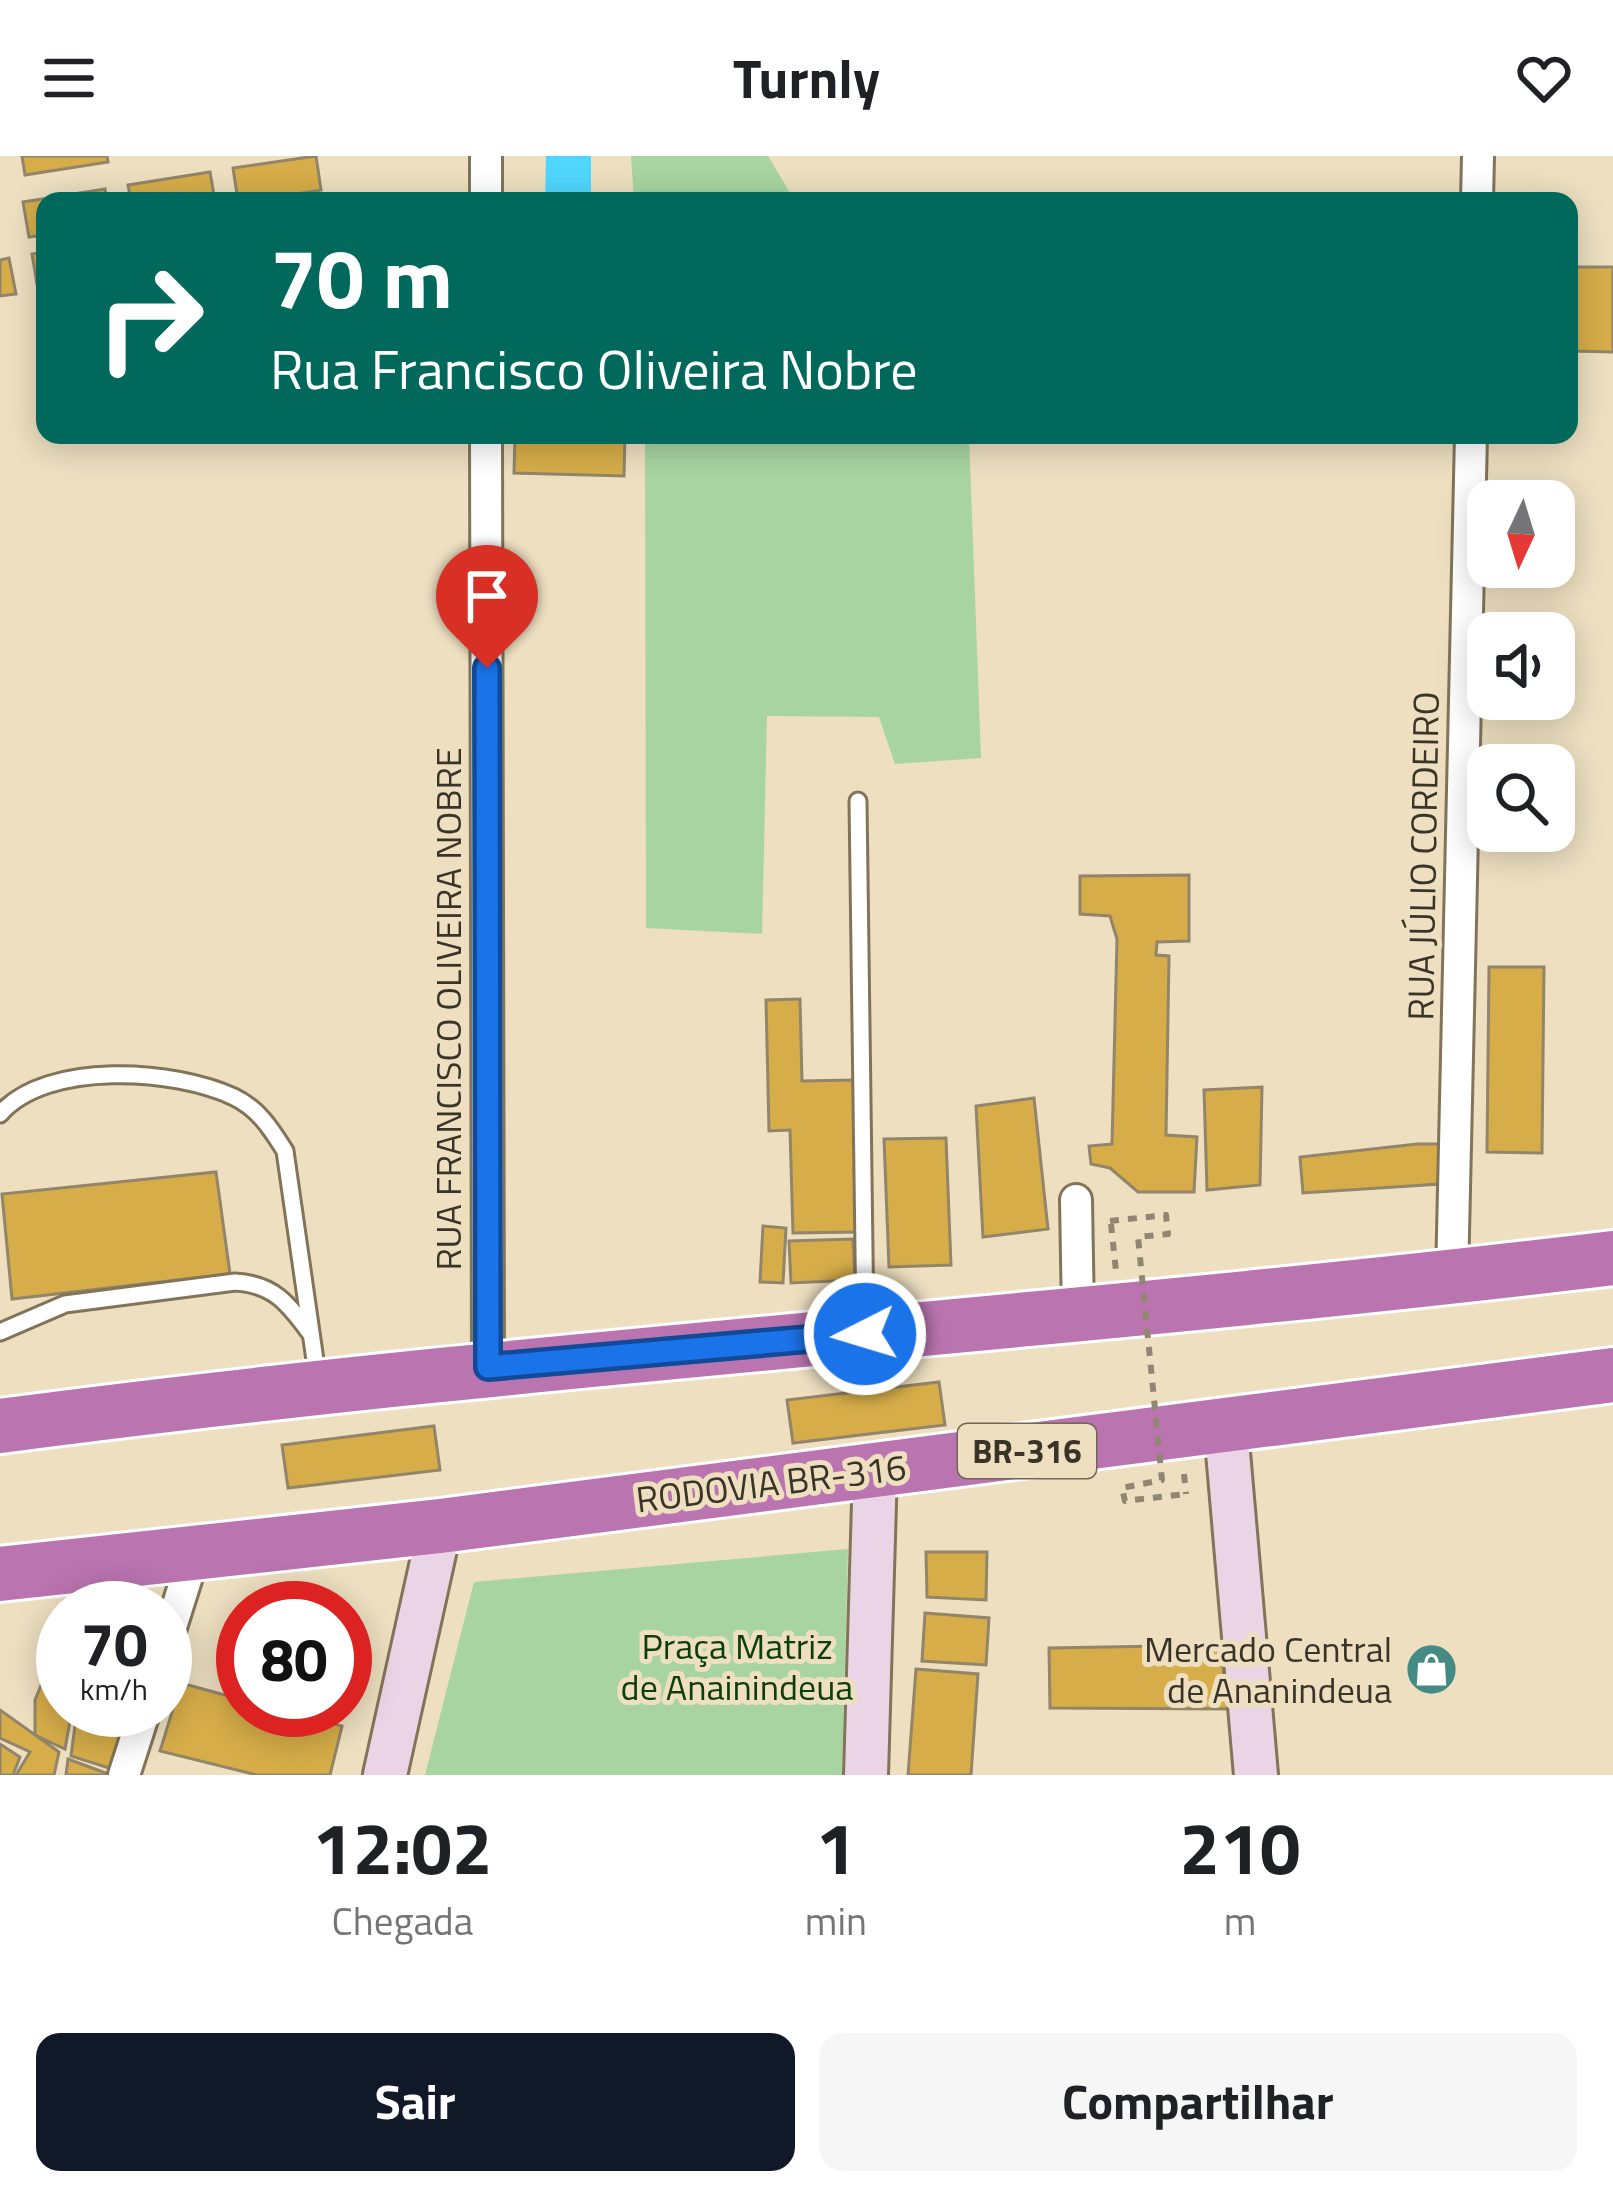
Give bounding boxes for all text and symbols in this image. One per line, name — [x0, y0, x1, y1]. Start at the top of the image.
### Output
text: Turnly — [733, 37, 880, 119]
icon: menu — [36, 45, 102, 111]
icon: heart — [1511, 45, 1577, 111]
text: 70 m — [270, 213, 453, 341]
icon: right — [72, 240, 228, 396]
text: Rua Francisco Oliveira Nobre — [270, 328, 918, 410]
north arrow — [1467, 480, 1575, 588]
map controls — [1467, 480, 1575, 852]
pin — [436, 545, 538, 668]
icon: arrive — [454, 563, 520, 629]
button: sound — [1467, 612, 1575, 720]
street label: RUA JÚLIO CORDEIRO — [1392, 691, 1453, 1021]
button: search — [1467, 744, 1575, 852]
street label: RUA FRANCISCO OLIVEIRA NOBRE — [420, 747, 475, 1271]
position arrow — [802, 1271, 928, 1397]
road number: BR-316 — [958, 1424, 1096, 1478]
street label: RODOVIA BR-316 — [633, 1439, 909, 1526]
speed limit sign: 80 — [216, 1581, 372, 1737]
text: 70 — [80, 1598, 148, 1689]
park label: Praça Matriz de Anainindeua — [621, 1618, 853, 1714]
place label: Mercado Central de Ananindeua — [1144, 1621, 1392, 1717]
shop icon: Mercado Central de Ananindeua — [1403, 1642, 1459, 1698]
text: km/h — [80, 1666, 148, 1712]
text: 12:02 — [313, 1792, 492, 1902]
text: 1 — [816, 1792, 856, 1902]
text: 210 — [1179, 1792, 1300, 1902]
text: Chegada — [332, 1891, 473, 1950]
text: min — [805, 1891, 867, 1950]
text: m — [1224, 1891, 1256, 1950]
button: Sair — [36, 2033, 795, 2171]
button: Compartilhar — [819, 2033, 1577, 2171]

